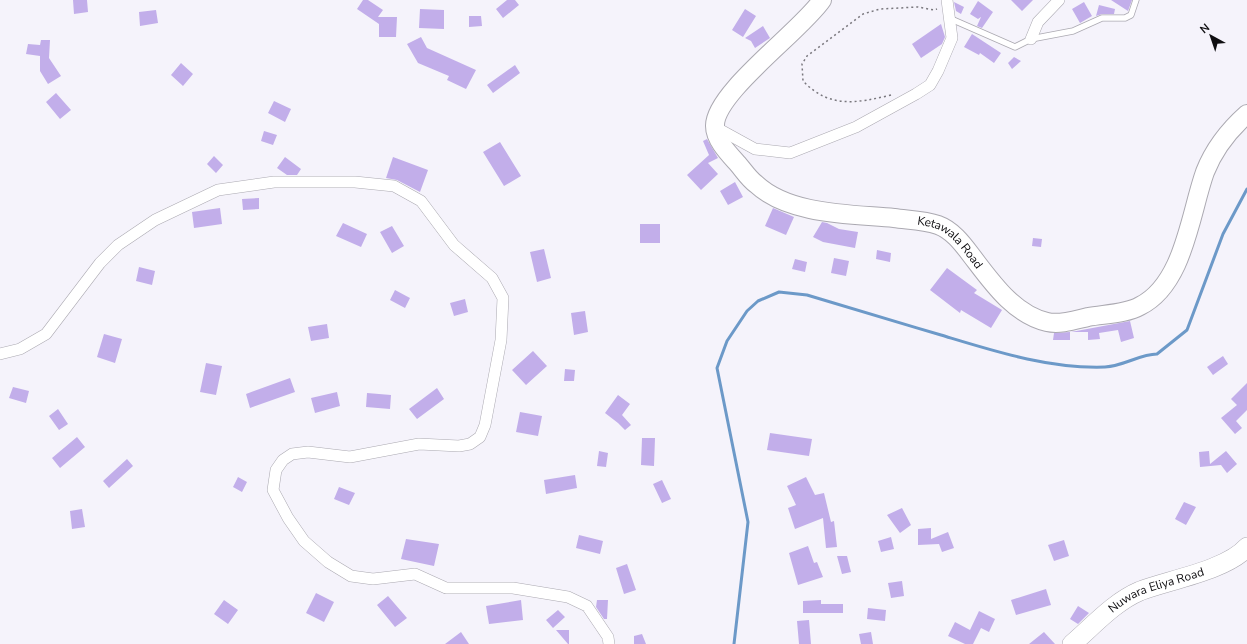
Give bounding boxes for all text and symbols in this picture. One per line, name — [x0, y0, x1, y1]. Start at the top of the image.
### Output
north arrow — [1191, 16, 1231, 56]
text: N — [1197, 20, 1213, 37]
street label: Ketawala Road — [916, 213, 987, 272]
street label: Nuwara Eliya Road — [1105, 564, 1206, 616]

